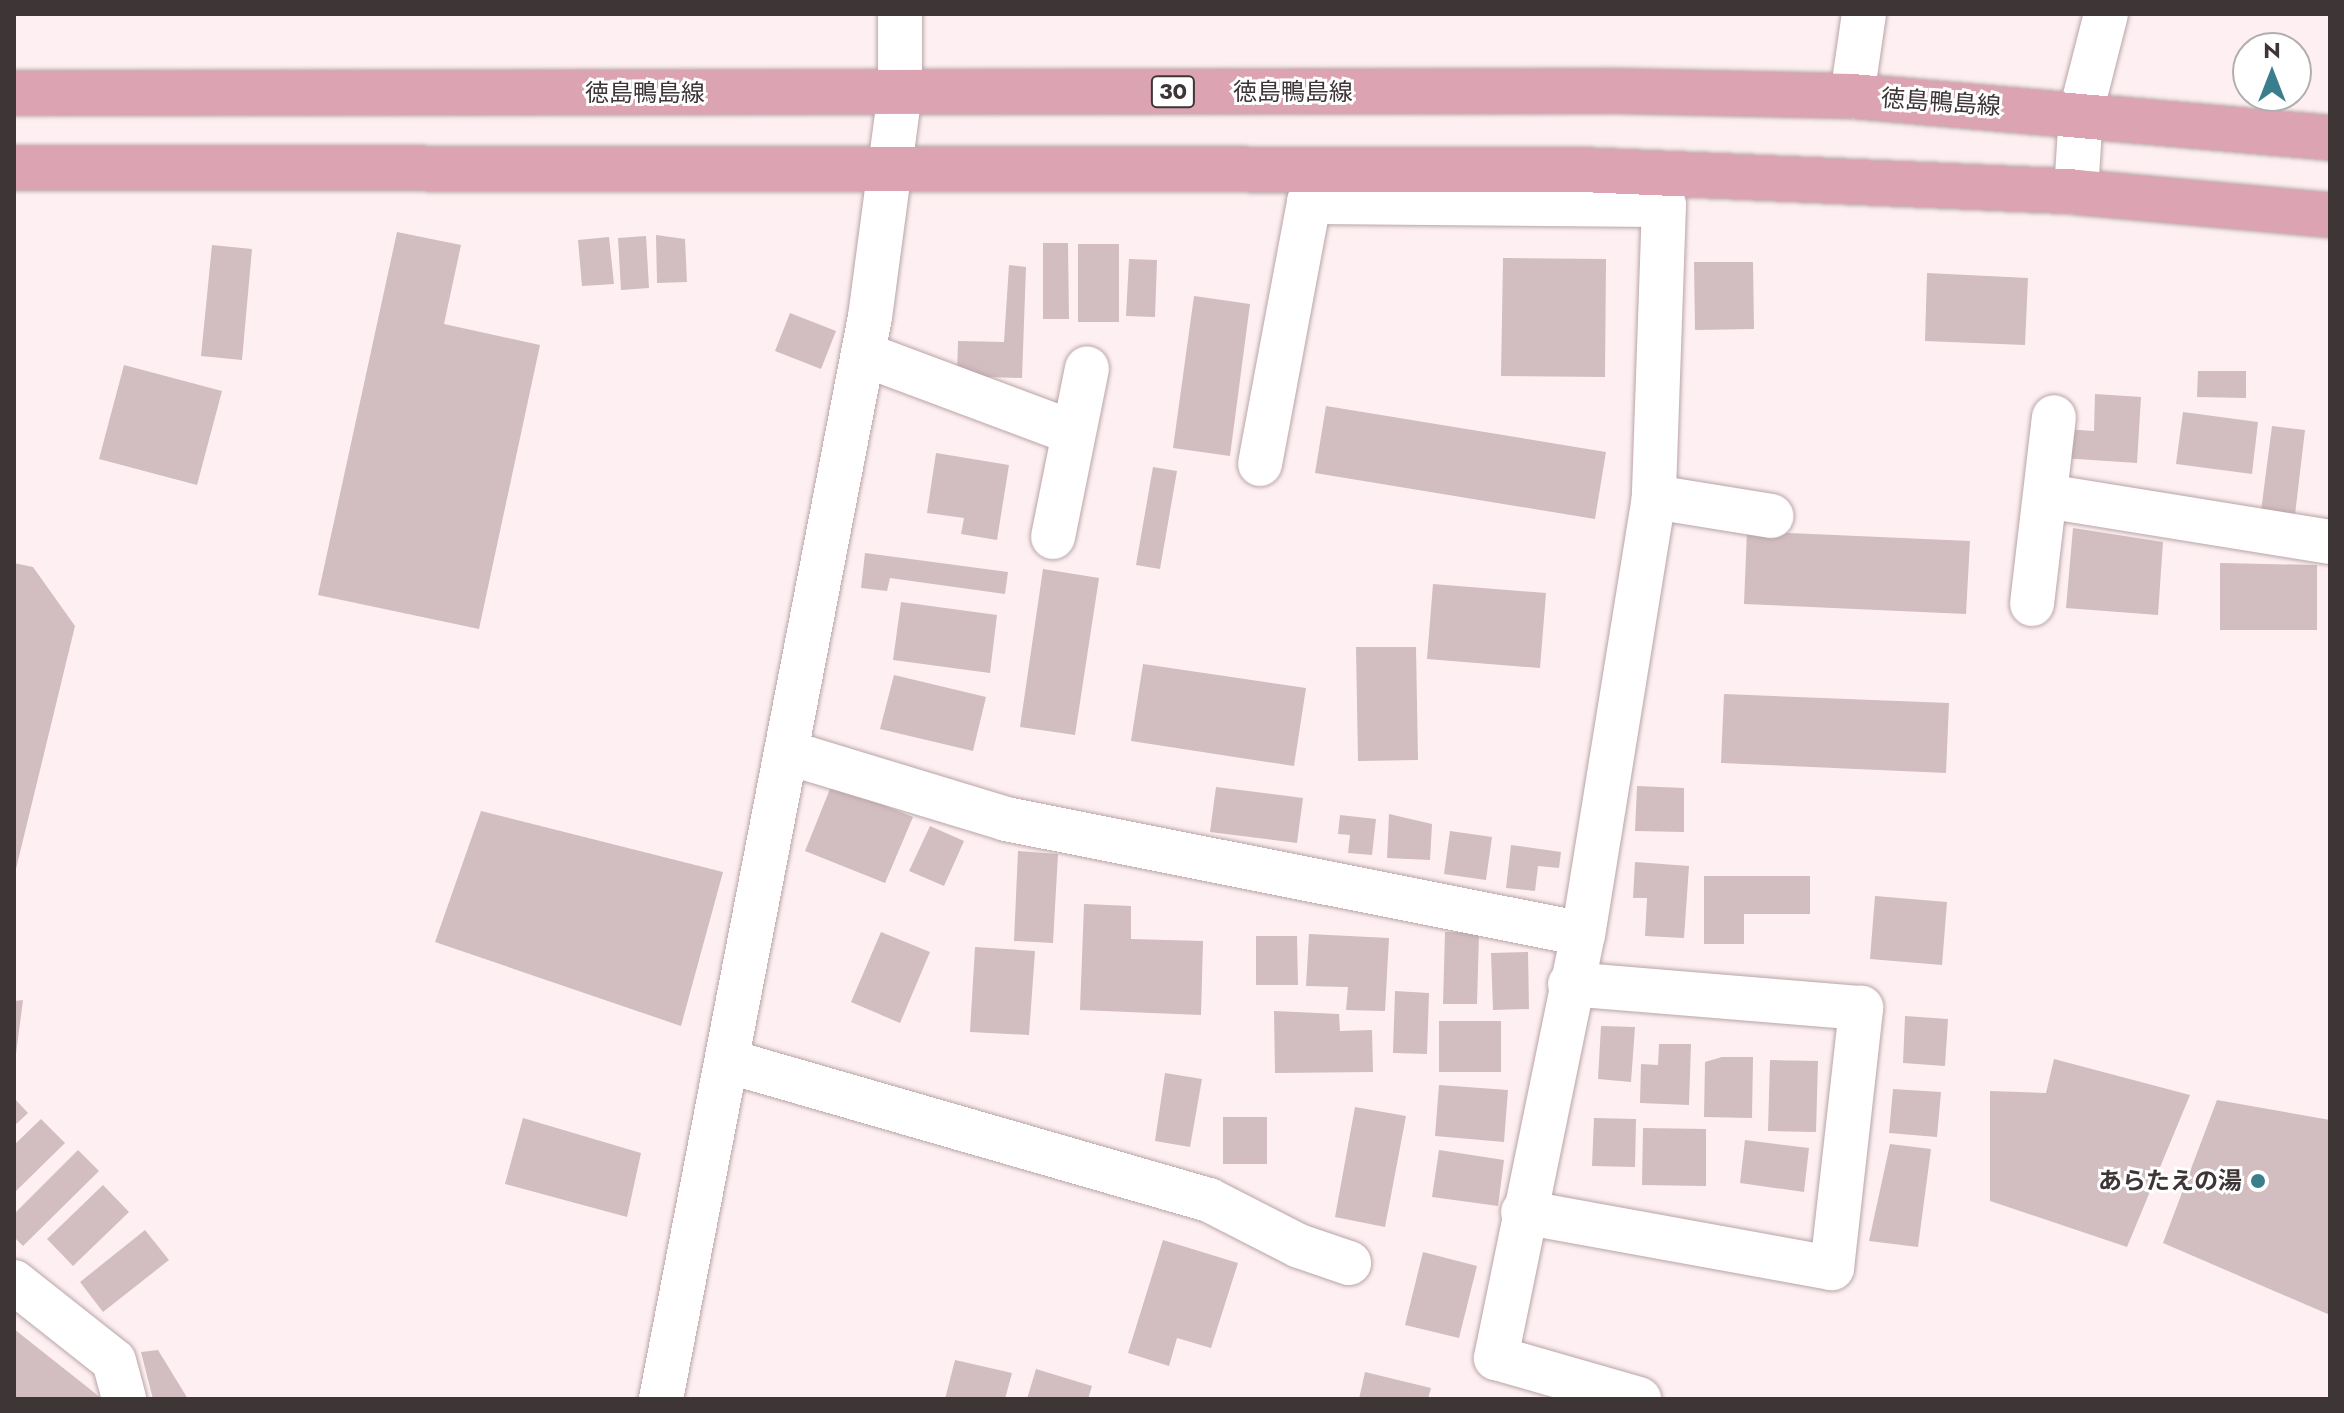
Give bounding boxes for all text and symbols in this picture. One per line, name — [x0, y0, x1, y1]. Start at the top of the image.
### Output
north arrow — [2232, 32, 2312, 112]
text: N — [2263, 34, 2281, 66]
road number: 30 — [1149, 74, 1197, 110]
street label: 徳島鴨島線 — [1233, 78, 1353, 106]
street label: 徳島鴨島線 — [585, 79, 705, 107]
street label: 徳島鴨島線 — [1880, 83, 2002, 121]
place label: あらたえの湯 — [2098, 1167, 2242, 1195]
marker: あらたえの湯 — [2249, 1172, 2267, 1190]

